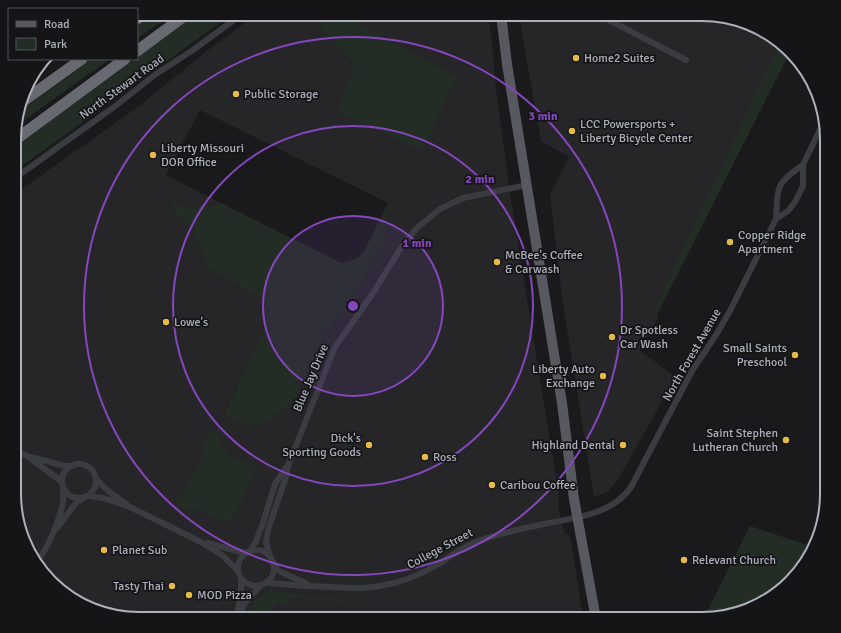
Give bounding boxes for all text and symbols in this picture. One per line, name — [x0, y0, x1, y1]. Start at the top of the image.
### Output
legend — [8, 8, 138, 60]
text: Road — [44, 17, 70, 32]
text: Park — [44, 37, 67, 52]
street label: North Stewart Road — [77, 51, 167, 123]
place label: Home2 Suites — [584, 51, 655, 66]
marker: Home2 Suites — [571, 53, 581, 63]
place label: Public Storage — [244, 87, 318, 102]
marker: Public Storage — [231, 89, 241, 99]
text: 3 min — [529, 109, 558, 124]
place label: LCC Powersports + Liberty Bicycle Center — [580, 117, 693, 146]
marker: LCC Powersports + Liberty Bicycle Center — [567, 126, 577, 136]
place label: Liberty Missouri DOR Office — [161, 141, 244, 170]
marker: Liberty Missouri DOR Office — [148, 150, 158, 160]
text: 2 min — [466, 172, 495, 187]
place label: Copper Ridge Apartment — [738, 228, 806, 257]
text: 1 min — [403, 236, 432, 251]
marker: Copper Ridge Apartment — [725, 237, 735, 247]
place label: McBee's Coffee & Carwash — [505, 248, 583, 277]
marker: McBee's Coffee & Carwash — [492, 257, 502, 267]
centre of rings — [346, 299, 360, 313]
street label: North Forest Avenue — [659, 306, 725, 404]
place label: Lowe's — [174, 315, 208, 330]
marker: Lowe's — [161, 317, 171, 327]
place label: Dr Spotless Car Wash — [620, 323, 678, 352]
marker: Dr Spotless Car Wash — [607, 332, 617, 342]
place label: Small Saints Preschool — [723, 341, 787, 370]
street label: Blue Jay Drive — [290, 342, 332, 414]
marker: Small Saints Preschool — [790, 350, 800, 360]
place label: Liberty Auto Exchange — [532, 362, 595, 391]
marker: Liberty Auto Exchange — [598, 371, 608, 381]
place label: Saint Stephen Lutheran Church — [692, 426, 778, 455]
place label: Dick's Sporting Goods — [282, 431, 361, 460]
marker: Saint Stephen Lutheran Church — [781, 435, 791, 445]
place label: Highland Dental — [531, 438, 615, 453]
marker: Dick's Sporting Goods — [364, 440, 374, 450]
marker: Highland Dental — [618, 440, 628, 450]
place label: Ross — [433, 450, 457, 465]
marker: Ross — [420, 452, 430, 462]
place label: Caribou Coffee — [500, 478, 576, 493]
marker: Caribou Coffee — [487, 480, 497, 490]
street label: College Street — [404, 525, 476, 573]
place label: Planet Sub — [112, 543, 167, 558]
marker: Planet Sub — [99, 545, 109, 555]
place label: Relevant Church — [692, 553, 776, 568]
marker: Relevant Church — [679, 555, 689, 565]
place label: Tasty Thai — [113, 579, 164, 594]
marker: Tasty Thai — [167, 581, 177, 591]
place label: MOD Pizza — [197, 588, 252, 603]
marker: MOD Pizza — [184, 590, 194, 600]

